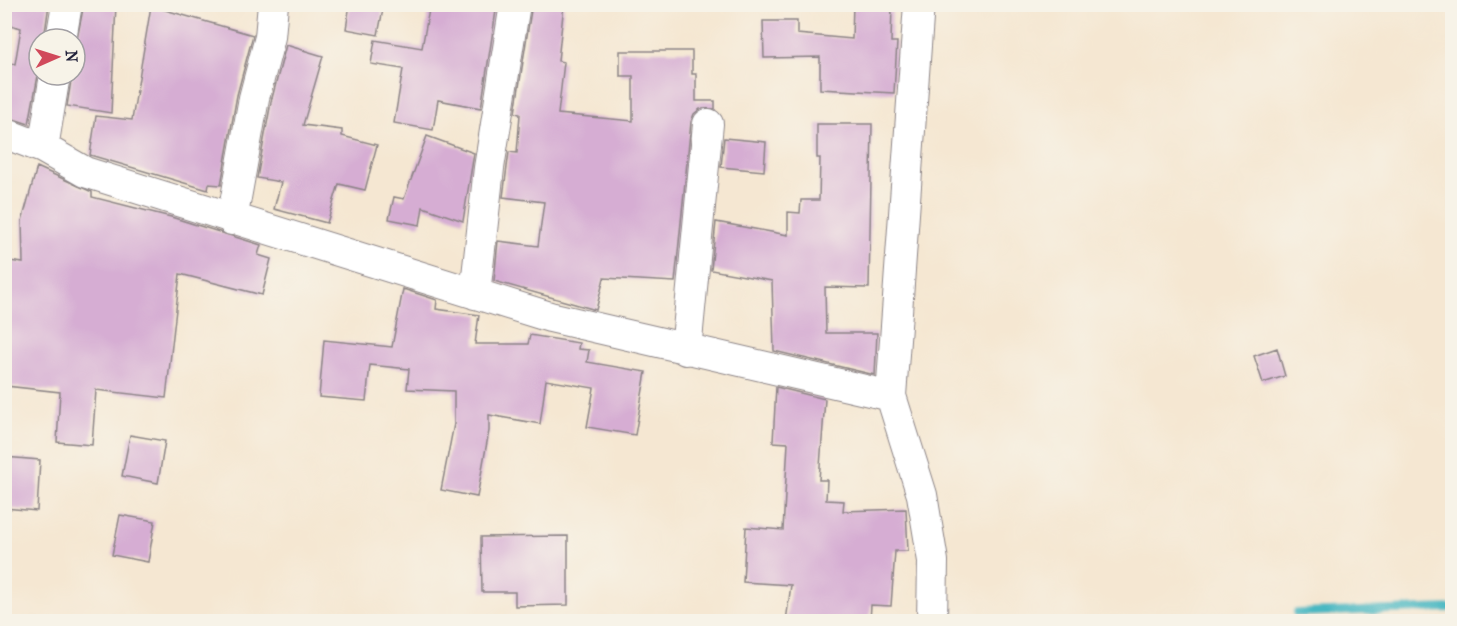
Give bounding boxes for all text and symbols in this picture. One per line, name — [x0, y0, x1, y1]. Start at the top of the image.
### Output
north arrow — [27, 27, 87, 87]
text: N — [62, 50, 81, 64]

